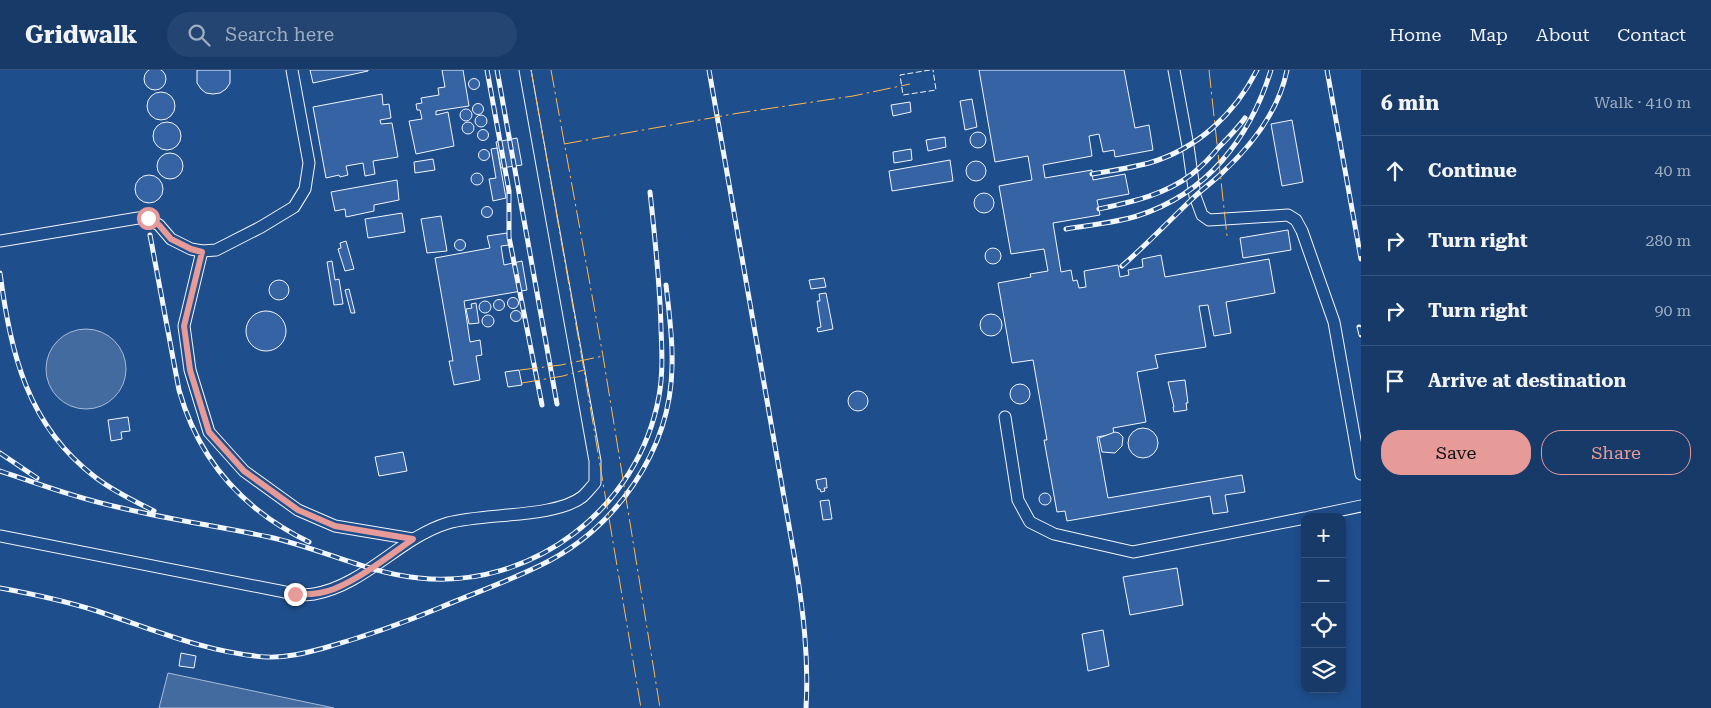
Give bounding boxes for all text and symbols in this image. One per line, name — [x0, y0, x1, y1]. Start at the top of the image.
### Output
search box — [167, 12, 517, 57]
text: Gridwalk — [25, 21, 137, 49]
icon: search — [185, 21, 213, 49]
text: Search here — [225, 23, 334, 46]
text: Home — [1389, 24, 1441, 45]
text: Map — [1469, 24, 1508, 45]
text: About — [1536, 24, 1589, 45]
text: Contact — [1617, 24, 1686, 45]
text: 6 min — [1381, 91, 1439, 115]
text: Walk · 410 m — [1594, 93, 1691, 112]
icon: ahead — [1381, 157, 1409, 185]
text: Continue — [1428, 159, 1517, 182]
text: 40 m — [1654, 161, 1691, 180]
route start — [137, 207, 160, 230]
icon: right — [1381, 227, 1409, 255]
text: Turn right — [1428, 229, 1528, 252]
text: 280 m — [1645, 231, 1691, 250]
icon: right — [1381, 297, 1409, 325]
text: Turn right — [1428, 299, 1528, 322]
text: 90 m — [1654, 301, 1691, 320]
icon: arrive — [1381, 367, 1409, 395]
text: Arrive at destination — [1428, 369, 1626, 392]
button: Save — [1381, 430, 1531, 475]
button: Share — [1541, 430, 1691, 475]
map controls — [1301, 513, 1346, 693]
button: + — [1301, 513, 1346, 558]
button: − — [1301, 558, 1346, 603]
route end — [284, 583, 307, 606]
button: locate — [1301, 603, 1346, 648]
button: layers — [1301, 648, 1346, 693]

